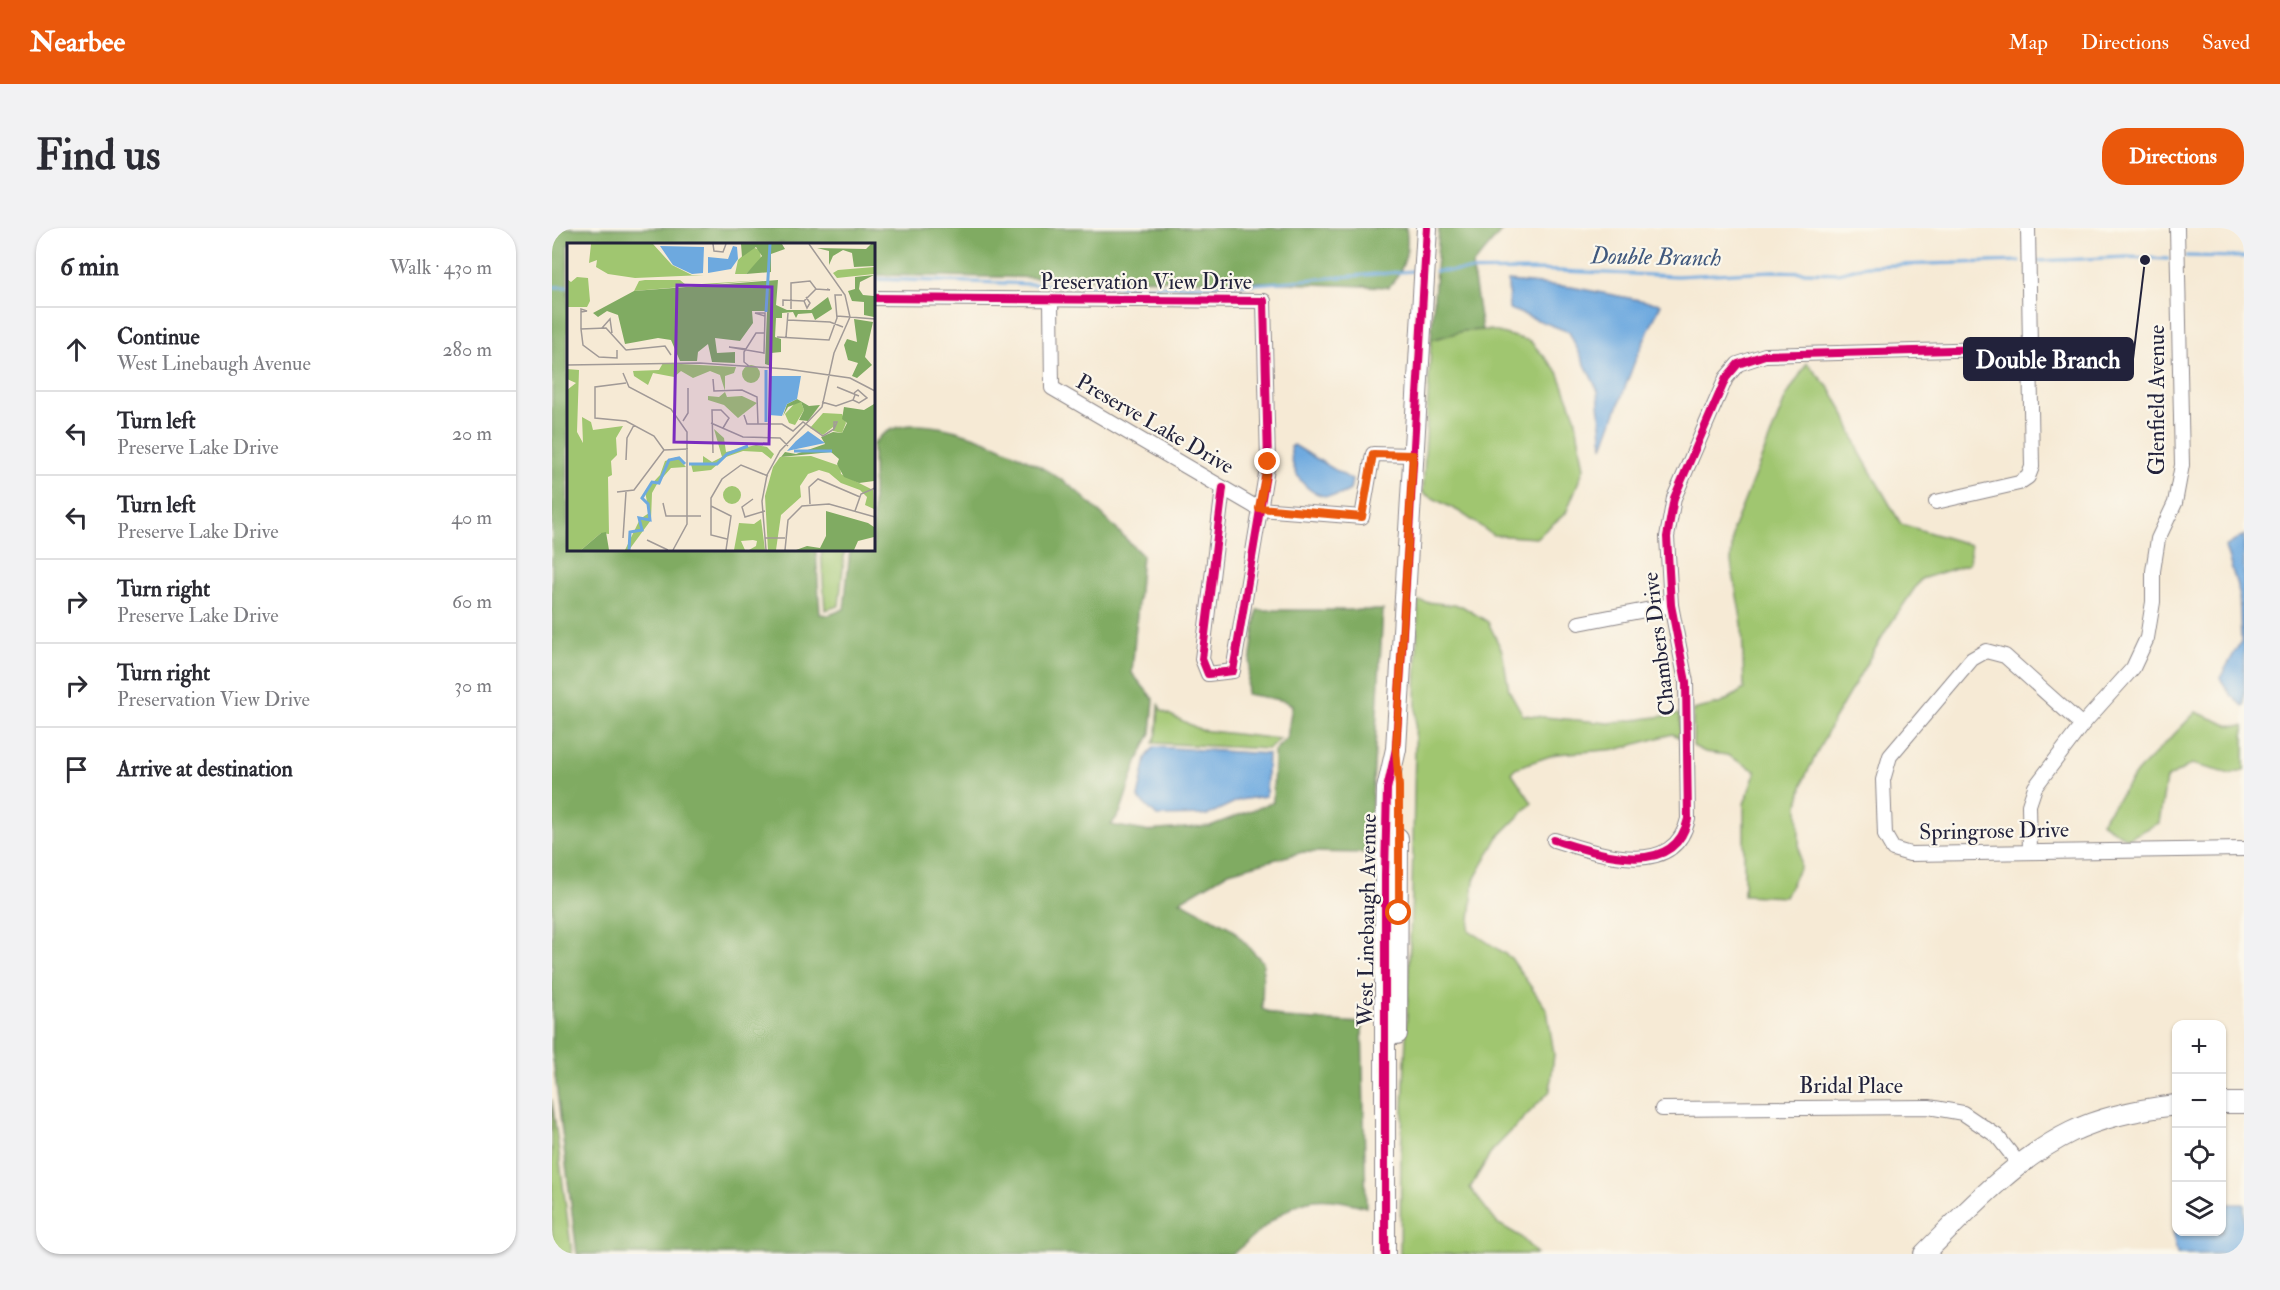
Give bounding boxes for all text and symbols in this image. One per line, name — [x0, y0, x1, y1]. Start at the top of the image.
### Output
text: Nearbee — [30, 25, 125, 60]
text: Map — [2008, 29, 2048, 56]
text: Directions — [2081, 29, 2169, 56]
text: Saved — [2202, 29, 2250, 56]
button: Directions — [2102, 128, 2244, 185]
text: Find us — [36, 130, 160, 182]
water label: Double Branch — [1589, 240, 1722, 274]
inset map — [567, 243, 874, 550]
text: 6 min — [60, 251, 119, 283]
text: Walk · 430 m — [390, 255, 492, 280]
street label: Preservation View Drive — [1040, 268, 1252, 296]
text: Continue — [117, 323, 200, 351]
street label: Glenfield Avenue — [2143, 325, 2171, 475]
icon: ahead — [60, 333, 93, 366]
text: 280 m — [442, 337, 492, 362]
callout: Double Branch — [1964, 338, 2133, 380]
text: Double Branch — [1975, 345, 2121, 376]
text: West Linebaugh Avenue — [117, 351, 311, 376]
street label: Preserve Lake Drive — [1071, 367, 1239, 481]
text: Turn left — [117, 407, 196, 435]
icon: left — [60, 417, 93, 450]
text: 20 m — [452, 421, 492, 446]
text: Preserve Lake Drive — [117, 435, 279, 460]
route end — [1254, 448, 1280, 474]
text: Turn left — [117, 491, 196, 519]
icon: left — [60, 501, 93, 534]
text: 40 m — [451, 505, 492, 530]
text: Preserve Lake Drive — [117, 519, 279, 544]
street label: Chambers Drive — [1636, 571, 1682, 717]
text: Turn right — [117, 575, 210, 603]
icon: right — [60, 585, 93, 618]
text: 60 m — [452, 589, 492, 614]
text: Preserve Lake Drive — [117, 603, 279, 628]
text: Turn right — [117, 659, 210, 687]
icon: right — [60, 669, 93, 702]
text: 30 m — [454, 673, 492, 698]
text: Preservation View Drive — [117, 687, 310, 712]
icon: arrive — [60, 753, 93, 786]
text: Arrive at destination — [117, 755, 293, 783]
street label: West Linebaugh Avenue — [1351, 813, 1383, 1028]
street label: Springrose Drive — [1919, 816, 2069, 847]
route start — [1385, 899, 1411, 925]
map controls — [2172, 1020, 2226, 1236]
button: + — [2172, 1020, 2226, 1074]
street label: Bridal Place — [1799, 1072, 1903, 1100]
button: − — [2172, 1074, 2226, 1128]
button: locate — [2172, 1128, 2226, 1182]
button: layers — [2172, 1182, 2226, 1236]

